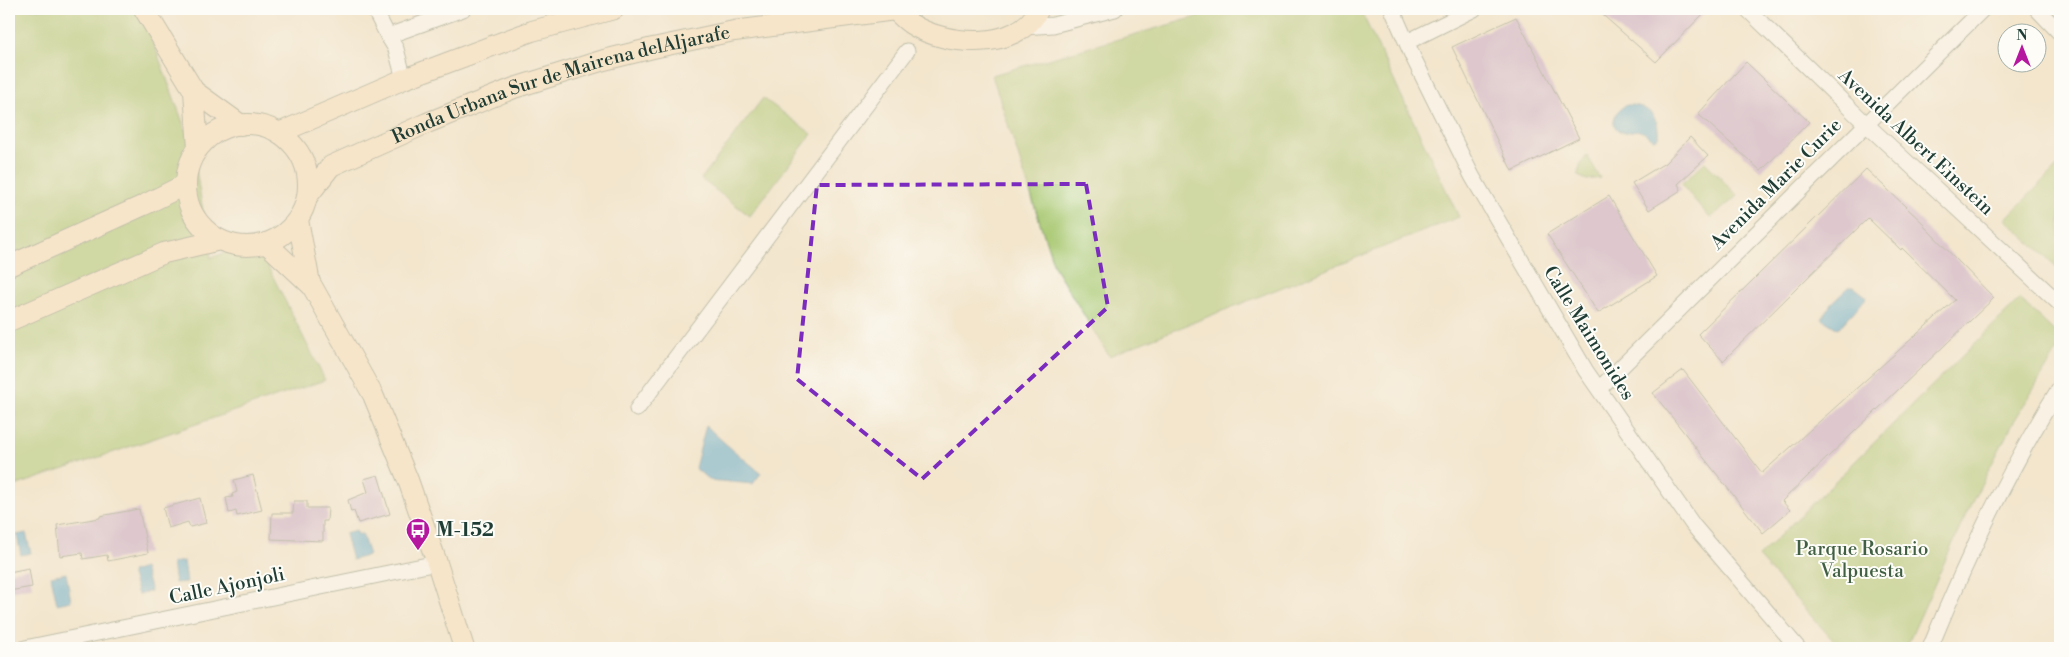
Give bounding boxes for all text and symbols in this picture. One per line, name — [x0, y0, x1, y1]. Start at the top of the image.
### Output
street label: Ronda Urbana Sur de Mairena delAljarafe — [388, 20, 732, 149]
north arrow — [1996, 22, 2046, 72]
text: N — [2016, 27, 2028, 45]
street label: Avenida Albert Einstein — [1832, 63, 1999, 220]
street label: Avenida Marie Curie — [1705, 113, 1847, 255]
street label: Calle Maimonides — [1538, 261, 1640, 405]
bus stop icon: M-152 — [405, 517, 431, 551]
place label: M-152 — [436, 518, 494, 542]
park label: Parque Rosario Valpuesta — [1796, 537, 1928, 583]
street label: Calle Ajonjoli — [167, 562, 287, 610]

